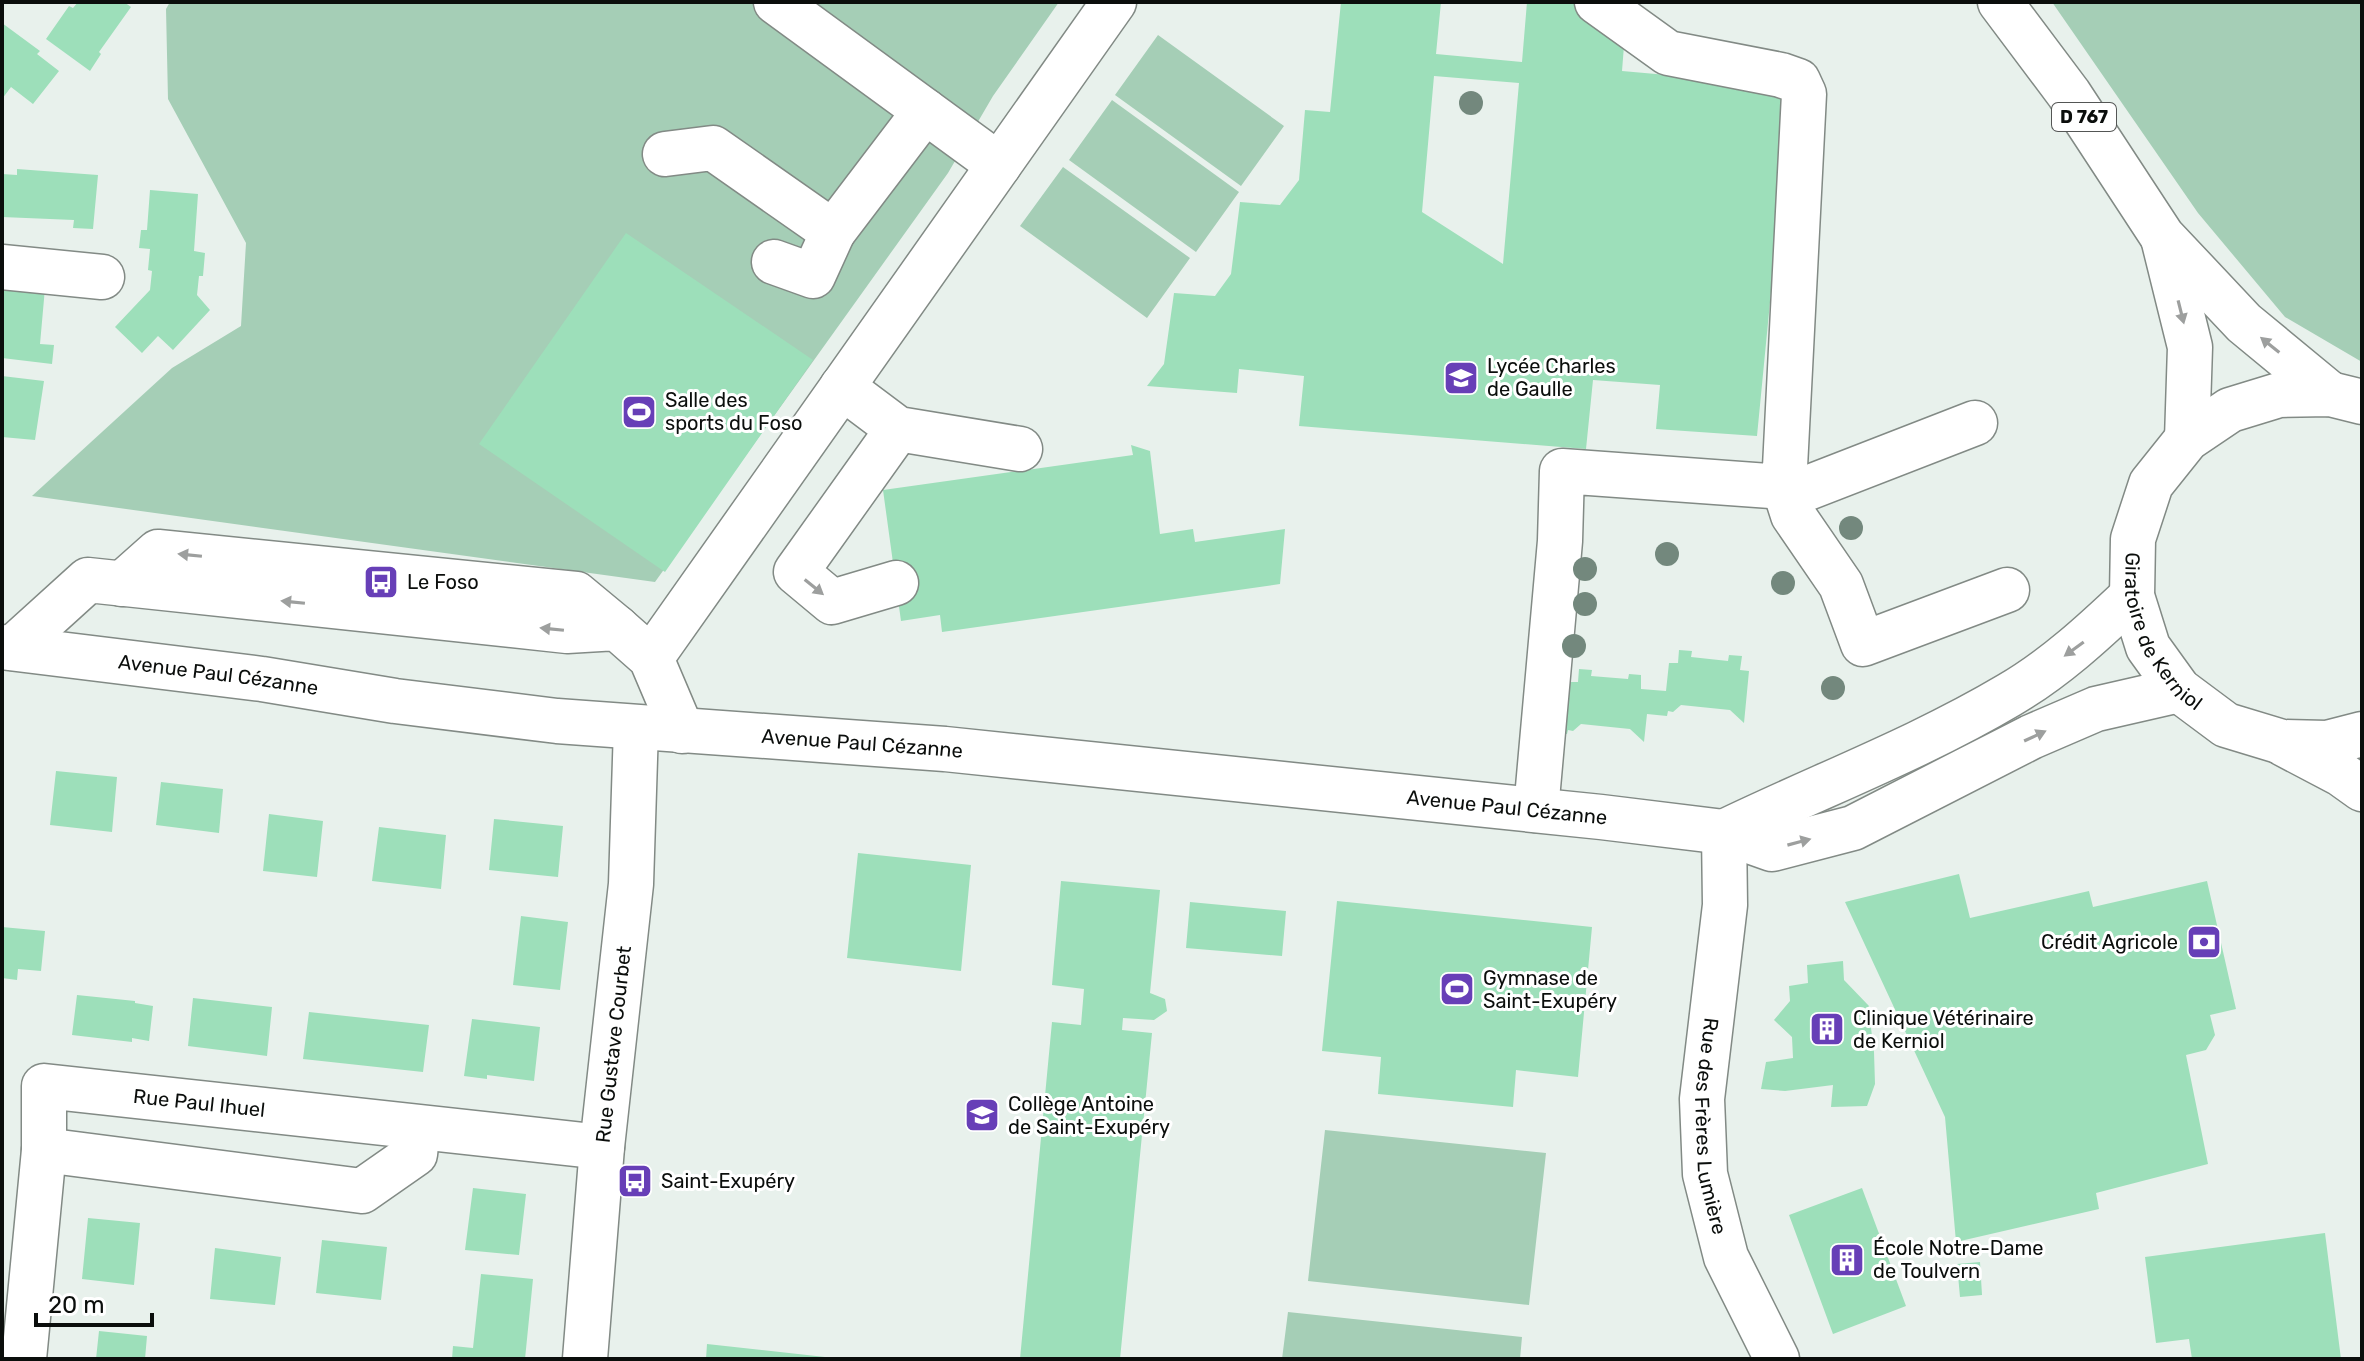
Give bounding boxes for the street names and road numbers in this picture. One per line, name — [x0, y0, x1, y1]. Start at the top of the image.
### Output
road number: D 767 — [2052, 103, 2116, 131]
street label: Giratoire de Kerniol — [2120, 552, 2207, 715]
street label: Avenue Paul Cézanne — [117, 649, 320, 700]
street label: Avenue Paul Cézanne — [761, 724, 964, 763]
street label: Avenue Paul Cézanne — [1405, 785, 1609, 830]
street label: Rue Gustave Courbet — [591, 944, 636, 1144]
street label: Rue des Frères Lumière — [1690, 1016, 1732, 1237]
street label: Rue Paul Ihuel — [132, 1084, 266, 1122]

